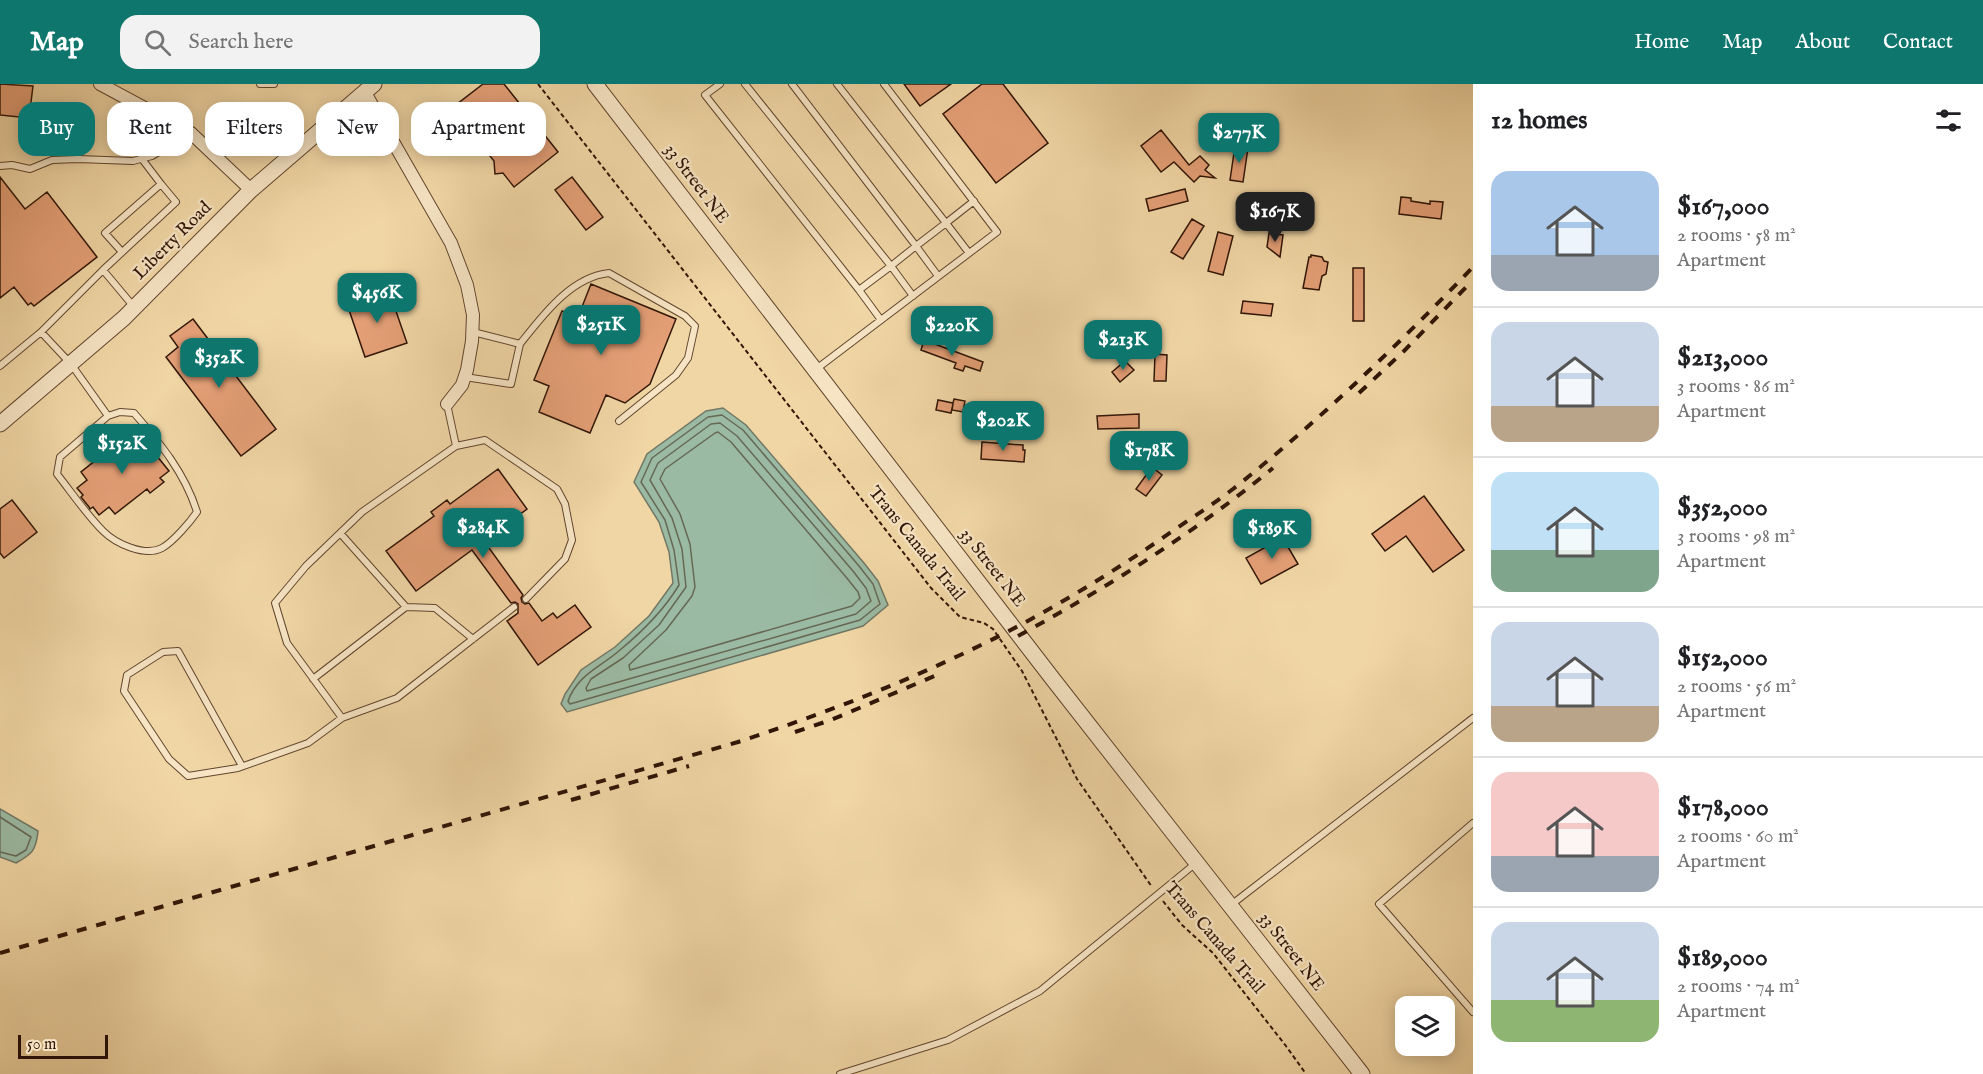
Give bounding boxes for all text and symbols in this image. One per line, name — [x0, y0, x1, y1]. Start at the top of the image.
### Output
search box — [120, 15, 540, 69]
text: Map — [30, 25, 84, 60]
icon: search — [141, 26, 174, 59]
text: Search here — [189, 28, 293, 56]
text: Home — [1634, 29, 1689, 56]
text: Map — [1722, 29, 1762, 56]
text: About — [1795, 29, 1850, 56]
text: Contact — [1883, 29, 1953, 56]
chip: Buy — [18, 102, 95, 156]
chip: Rent — [107, 102, 193, 156]
chip: Filters — [205, 102, 304, 156]
chip: New — [316, 102, 399, 156]
chip: Apartment — [411, 102, 546, 156]
text: 12 homes — [1491, 104, 1587, 137]
icon: filters — [1932, 104, 1965, 137]
pin: $277K — [1197, 113, 1281, 164]
text: $277K — [1212, 120, 1266, 145]
street label: 33 Street NE — [659, 140, 733, 228]
text: $167,000 — [1677, 190, 1769, 223]
pin: $167K — [1233, 192, 1317, 243]
icon: home — [1539, 195, 1611, 267]
street label: Liberty Road — [129, 197, 217, 285]
text: $167K — [1250, 199, 1300, 224]
text: 2 rooms · 58 m² — [1677, 223, 1796, 248]
text: Apartment — [1677, 248, 1766, 273]
pin: $456K — [335, 273, 419, 324]
text: $456K — [352, 280, 402, 305]
pin: $251K — [559, 305, 643, 356]
pin: $220K — [910, 306, 994, 357]
text: $251K — [576, 312, 626, 337]
text: $220K — [925, 313, 979, 338]
pin: $213K — [1081, 320, 1165, 371]
text: $213K — [1098, 327, 1148, 352]
pin: $352K — [177, 338, 261, 389]
text: $213,000 — [1677, 341, 1768, 374]
text: $352K — [194, 345, 244, 370]
icon: home — [1539, 346, 1611, 418]
text: 3 rooms · 86 m² — [1677, 374, 1795, 399]
text: Apartment — [1677, 399, 1766, 424]
pin: $202K — [961, 401, 1045, 452]
text: $202K — [976, 408, 1030, 433]
pin: $152K — [80, 424, 164, 475]
text: $152K — [97, 431, 147, 456]
pin: $178K — [1107, 431, 1191, 482]
text: $178K — [1124, 438, 1174, 463]
street label: Trans Canada Trail — [863, 482, 969, 606]
text: $352,000 — [1677, 491, 1768, 524]
icon: home — [1539, 496, 1611, 568]
pin: $284K — [441, 508, 525, 559]
pin: $189K — [1230, 509, 1314, 560]
text: $284K — [457, 515, 509, 540]
text: $189K — [1247, 516, 1297, 541]
street label: 33 Street NE — [954, 524, 1030, 612]
text: 3 rooms · 98 m² — [1677, 524, 1795, 549]
text: Apartment — [1677, 549, 1766, 574]
text: $152,000 — [1677, 641, 1768, 674]
icon: home — [1539, 646, 1611, 718]
text: 2 rooms · 56 m² — [1677, 674, 1796, 699]
text: Apartment — [1677, 699, 1766, 724]
text: $178,000 — [1677, 791, 1769, 824]
icon: home — [1539, 796, 1611, 868]
text: 2 rooms · 60 m² — [1677, 824, 1799, 849]
text: Apartment — [1677, 849, 1766, 874]
street label: Trans Canada Trail — [1159, 877, 1269, 999]
street label: 33 Street NE — [1253, 908, 1329, 996]
text: $189,000 — [1677, 941, 1768, 974]
icon: home — [1539, 946, 1611, 1018]
text: 2 rooms · 74 m² — [1677, 974, 1800, 999]
map controls — [1395, 996, 1455, 1056]
button: layers — [1395, 996, 1455, 1056]
text: Apartment — [1677, 999, 1766, 1024]
scale bar — [18, 1032, 108, 1060]
text: 50 m — [27, 1035, 56, 1055]

